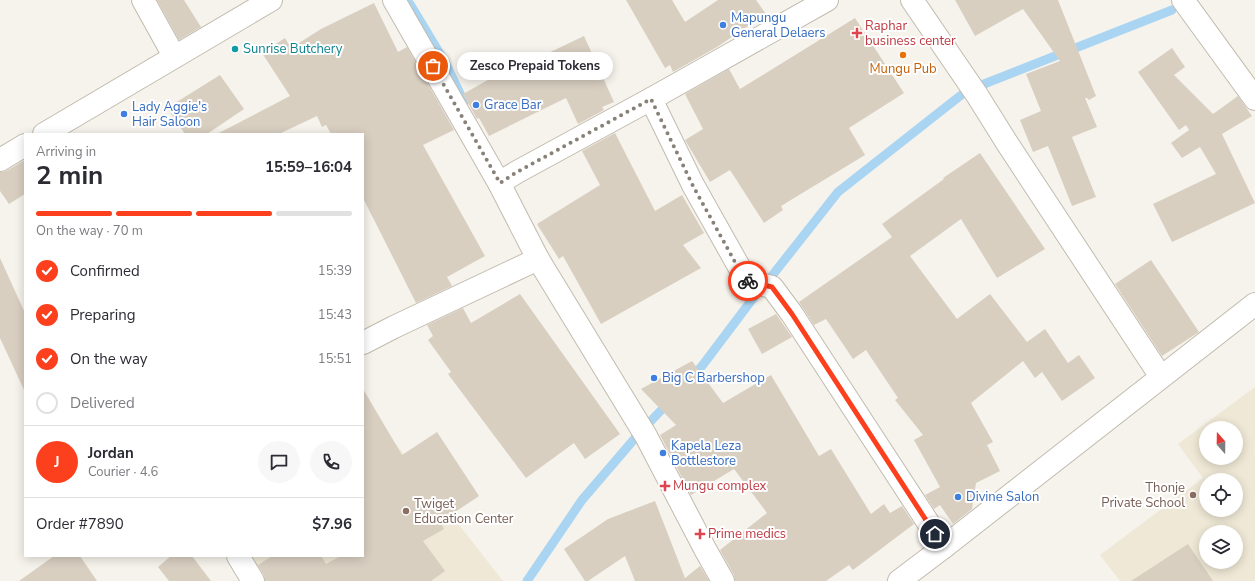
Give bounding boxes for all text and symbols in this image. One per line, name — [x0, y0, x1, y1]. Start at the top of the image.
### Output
place label: Mapungu General Delaers — [731, 9, 825, 42]
place label: Raphar business center — [865, 17, 956, 50]
marker: Mapungu General Delaers — [718, 20, 728, 30]
marker: Raphar business center — [852, 28, 862, 38]
place label: Sunrise Butchery — [243, 40, 343, 58]
marker: Sunrise Butchery — [230, 44, 240, 54]
pin — [416, 49, 450, 83]
marker: Mungu Pub — [898, 50, 908, 60]
callout: Zesco Prepaid Tokens — [457, 52, 613, 80]
icon: bag — [422, 55, 444, 77]
text: Zesco Prepaid Tokens — [470, 57, 600, 75]
place label: Mungu Pub — [869, 60, 937, 78]
place label: Grace Bar — [484, 96, 542, 114]
place label: Lady Aggie's Hair Saloon — [132, 98, 207, 131]
marker: Grace Bar — [471, 100, 481, 110]
marker: Lady Aggie's Hair Saloon — [119, 109, 129, 119]
text: Arriving in — [36, 143, 96, 161]
text: 15:59–16:04 — [265, 157, 352, 177]
text: 2 min — [36, 158, 103, 193]
text: On the way · 70 m — [36, 222, 143, 240]
icon: check — [36, 260, 58, 282]
text: Confirmed — [70, 261, 140, 281]
courier — [728, 261, 768, 301]
text: 15:39 — [318, 262, 352, 280]
icon: bike — [737, 270, 759, 292]
icon: check — [36, 304, 58, 326]
text: Preparing — [70, 305, 135, 325]
text: 15:43 — [318, 306, 352, 324]
icon: check — [36, 348, 58, 370]
text: On the way — [70, 349, 148, 369]
text: 15:51 — [318, 350, 352, 368]
place label: Big C Barbershop — [662, 369, 765, 387]
marker: Big C Barbershop — [649, 373, 659, 383]
text: Delivered — [70, 393, 135, 413]
north arrow — [1199, 421, 1243, 465]
map controls — [1199, 421, 1243, 569]
place label: Kapela Leza Bottlestore — [671, 437, 741, 470]
button: chat — [258, 441, 300, 483]
button: phone — [310, 441, 352, 483]
text: Jordan — [88, 443, 134, 463]
marker: Kapela Leza Bottlestore — [658, 448, 668, 458]
text: J — [54, 452, 60, 472]
text: Courier · 4.6 — [88, 463, 158, 481]
button: locate — [1199, 473, 1243, 517]
place label: Mungu complex — [673, 477, 767, 495]
place label: Thonje Private School — [1101, 479, 1185, 512]
marker: Mungu complex — [660, 481, 670, 491]
place label: Divine Salon — [966, 488, 1039, 506]
marker: Thonje Private School — [1188, 490, 1198, 500]
marker: Divine Salon — [953, 492, 963, 502]
place label: Twiget Education Center — [414, 495, 514, 528]
marker: Twiget Education Center — [401, 506, 411, 516]
text: Order #7890 — [36, 514, 124, 534]
text: $7.96 — [312, 514, 352, 534]
pin — [918, 517, 952, 551]
icon: home — [924, 523, 946, 545]
place label: Prime medics — [708, 525, 786, 543]
button: layers — [1199, 525, 1243, 569]
marker: Prime medics — [695, 529, 705, 539]

